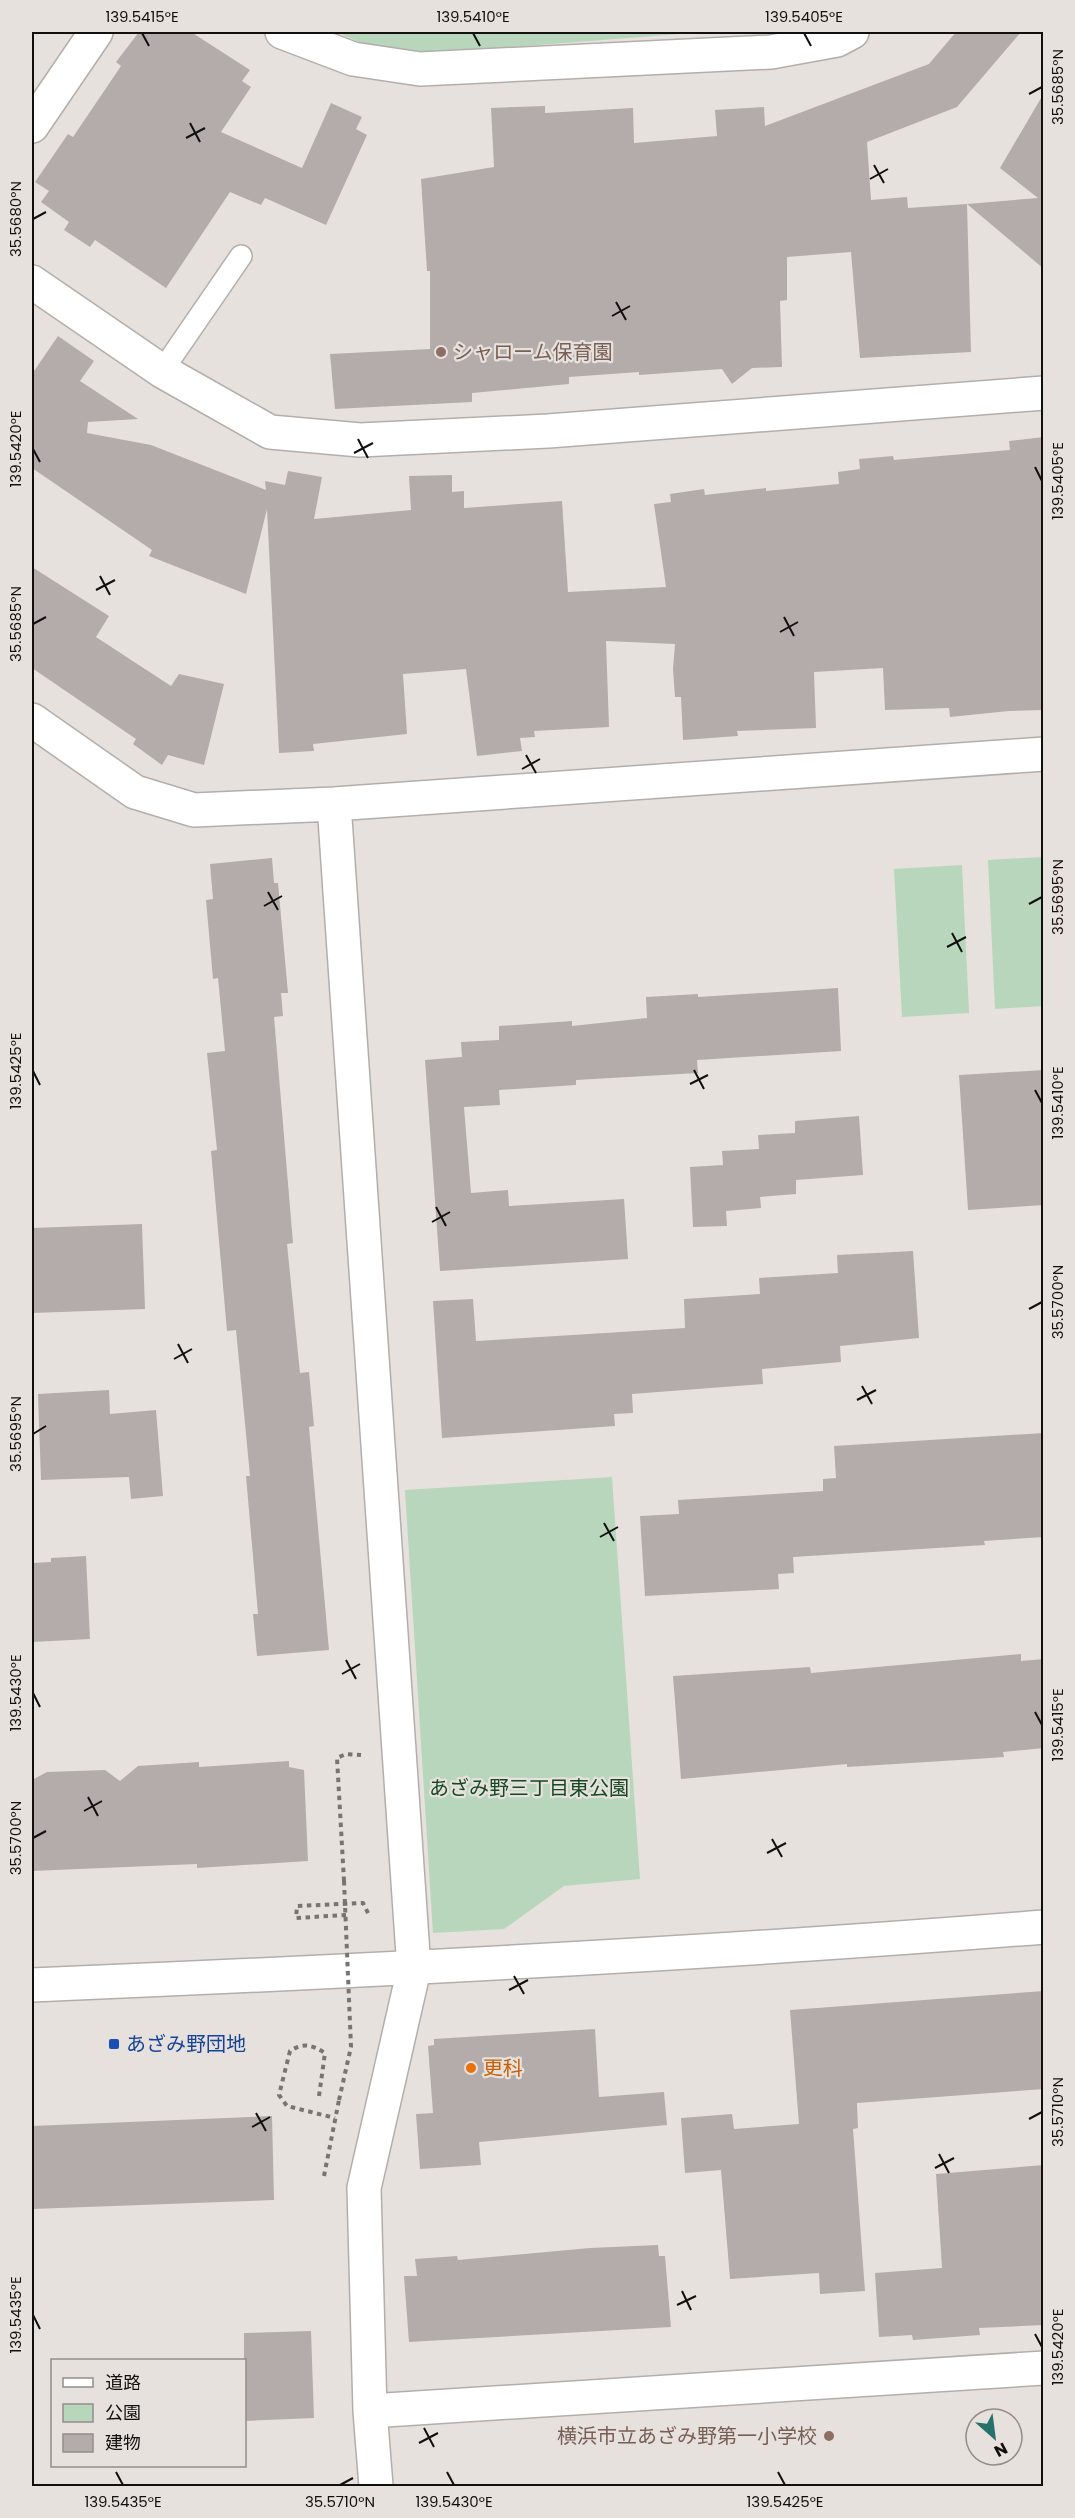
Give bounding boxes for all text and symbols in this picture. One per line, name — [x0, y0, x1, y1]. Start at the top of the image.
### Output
text: 139.5415°E — [105, 6, 179, 27]
text: 139.5410°E — [436, 6, 510, 27]
text: 139.5405°E — [765, 6, 843, 27]
text: 35.5685°N — [1047, 49, 1068, 125]
text: 35.5680°N — [5, 181, 26, 257]
place label: シャローム保育園 — [453, 338, 612, 366]
marker: シャローム保育園 — [434, 345, 448, 359]
text: 139.5420°E — [5, 411, 26, 487]
text: 139.5405°E — [1047, 442, 1068, 520]
text: 35.5685°N — [5, 586, 26, 662]
text: 35.5695°N — [1047, 859, 1068, 935]
text: 139.5425°E — [5, 1033, 26, 1109]
text: 139.5410°E — [1047, 1066, 1068, 1140]
text: 35.5700°N — [1047, 1265, 1068, 1339]
text: 35.5695°N — [5, 1396, 26, 1472]
text: 139.5430°E — [5, 1654, 26, 1732]
text: 139.5415°E — [1047, 1688, 1068, 1762]
park label: あざみ野三丁目東公園 — [429, 1774, 629, 1802]
text: 35.5700°N — [5, 1801, 26, 1875]
place label: あざみ野団地 — [126, 2030, 246, 2058]
marker: あざみ野団地 — [107, 2037, 121, 2051]
place label: 更科 — [483, 2054, 523, 2082]
marker: 更科 — [464, 2061, 478, 2075]
text: 35.5710°N — [1047, 2077, 1068, 2147]
text: 139.5435°E — [5, 2276, 26, 2354]
text: 139.5420°E — [1047, 2309, 1068, 2385]
legend — [51, 2359, 246, 2467]
text: 道路 — [105, 2370, 141, 2395]
text: 公園 — [105, 2400, 141, 2425]
north arrow — [964, 2407, 1024, 2467]
place label: 横浜市立あざみ野第一小学校 — [557, 2422, 817, 2450]
marker: 横浜市立あざみ野第一小学校 — [822, 2429, 836, 2443]
text: 建物 — [105, 2430, 141, 2455]
text: N — [990, 2437, 1012, 2463]
text: 139.5435°E — [84, 2491, 162, 2512]
text: 35.5710°N — [305, 2491, 375, 2512]
text: 139.5430°E — [415, 2491, 493, 2512]
text: 139.5425°E — [747, 2491, 823, 2512]

